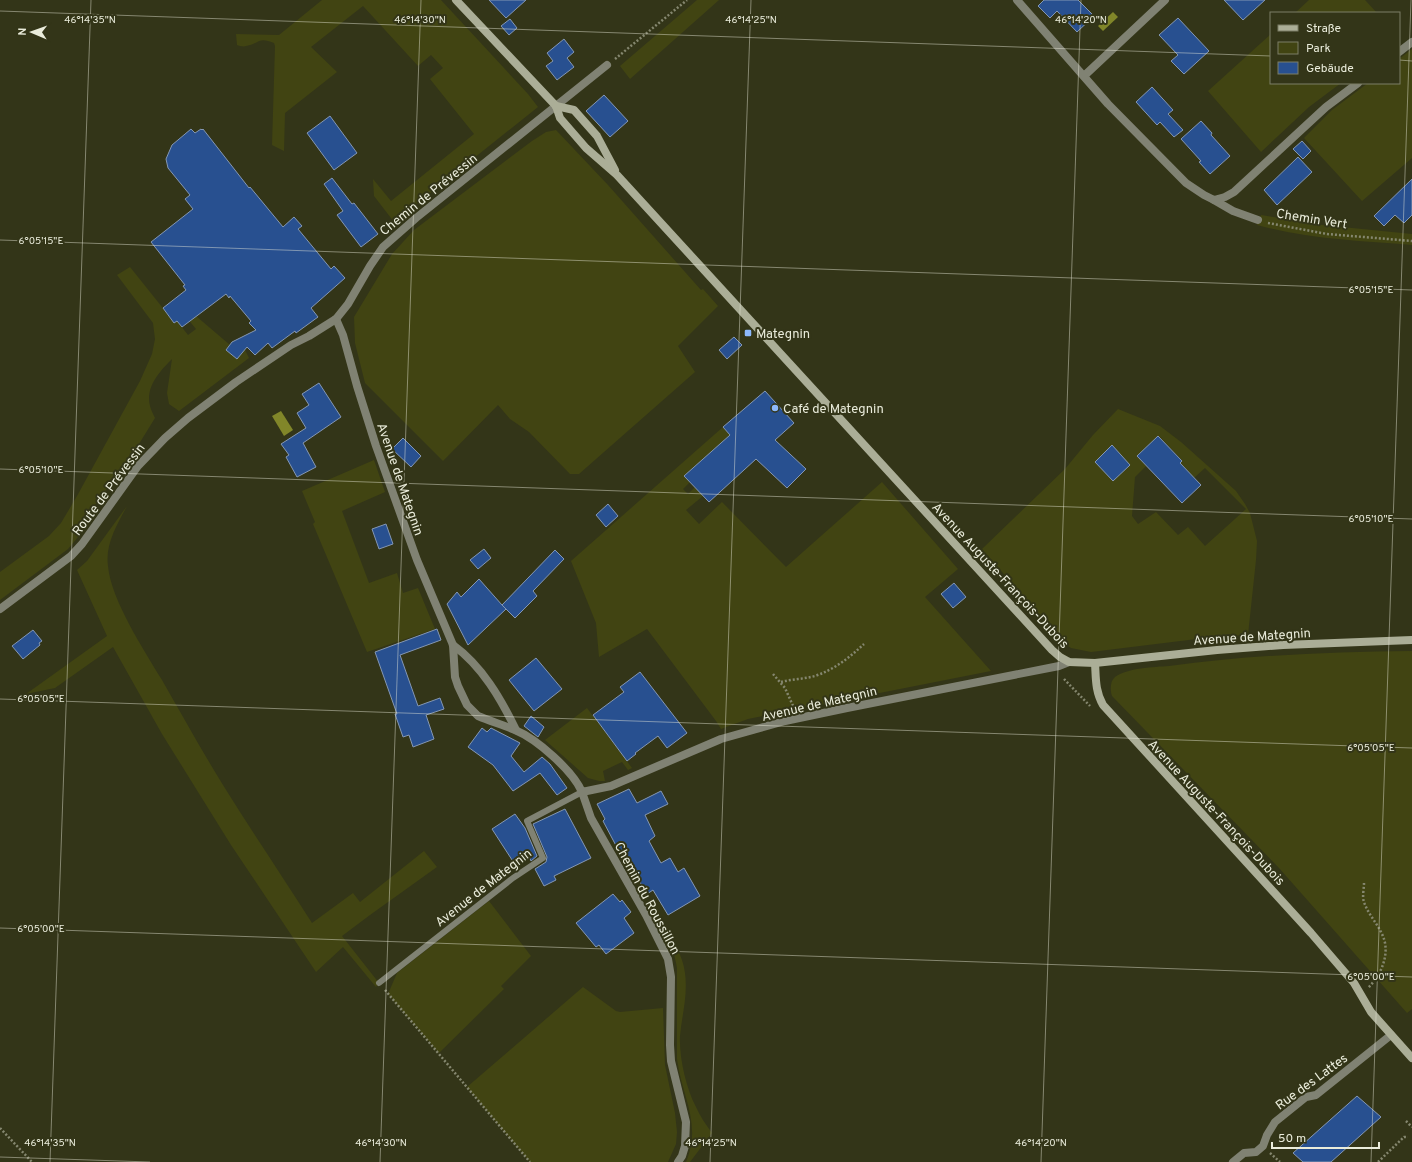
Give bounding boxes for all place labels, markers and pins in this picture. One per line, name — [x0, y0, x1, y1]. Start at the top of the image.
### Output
place label: Mategnin — [756, 327, 810, 343]
marker: Mategnin — [743, 328, 753, 338]
place label: Café de Mategnin — [783, 402, 884, 418]
marker: Café de Mategnin — [770, 403, 780, 413]

